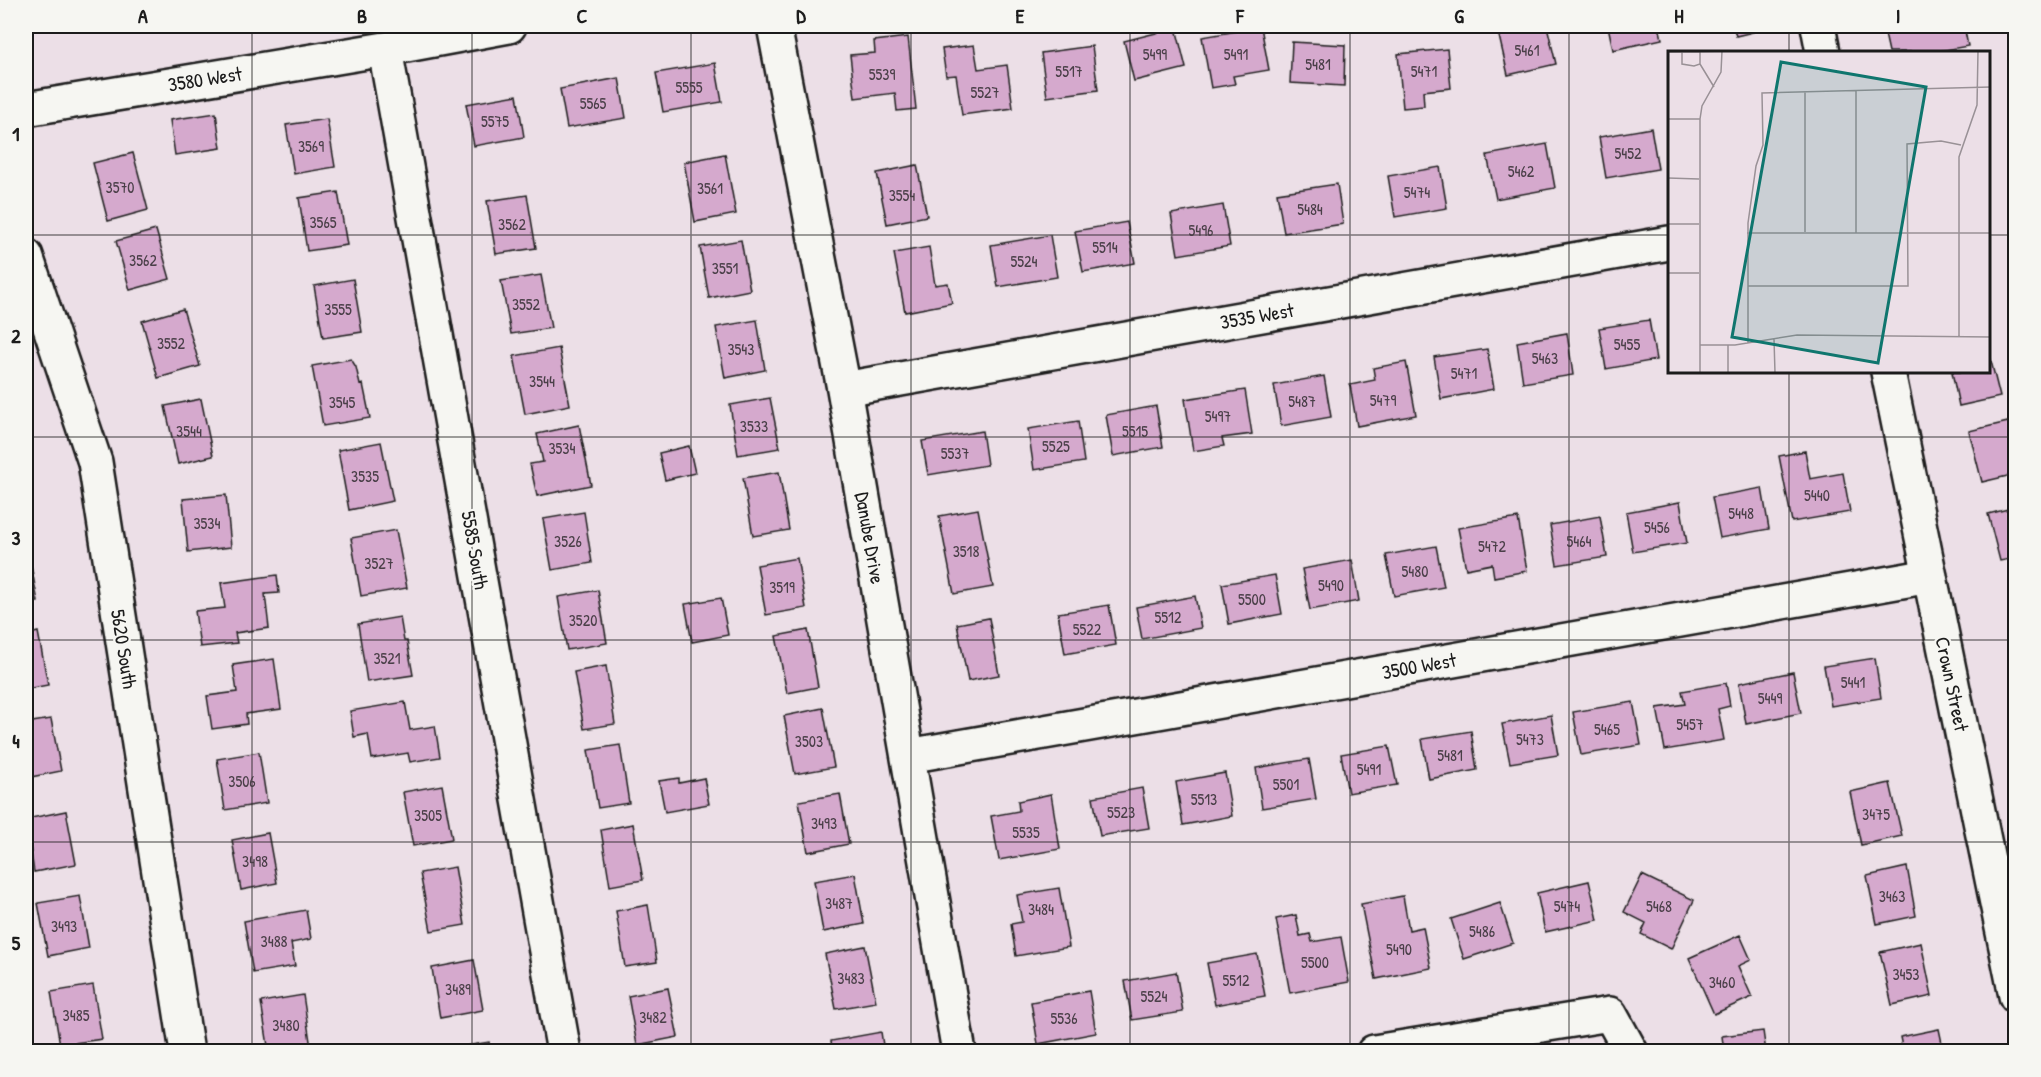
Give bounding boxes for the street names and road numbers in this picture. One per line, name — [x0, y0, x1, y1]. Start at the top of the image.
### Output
street label: 3580 West — [166, 59, 245, 98]
street label: 3535 West — [1218, 296, 1297, 335]
street label: Danube Drive — [849, 490, 892, 586]
street label: 5585 South — [455, 509, 496, 591]
street label: 5620 South — [105, 607, 144, 690]
street label: Crown Street — [1929, 634, 1976, 735]
street label: 3500 West — [1380, 646, 1459, 685]

